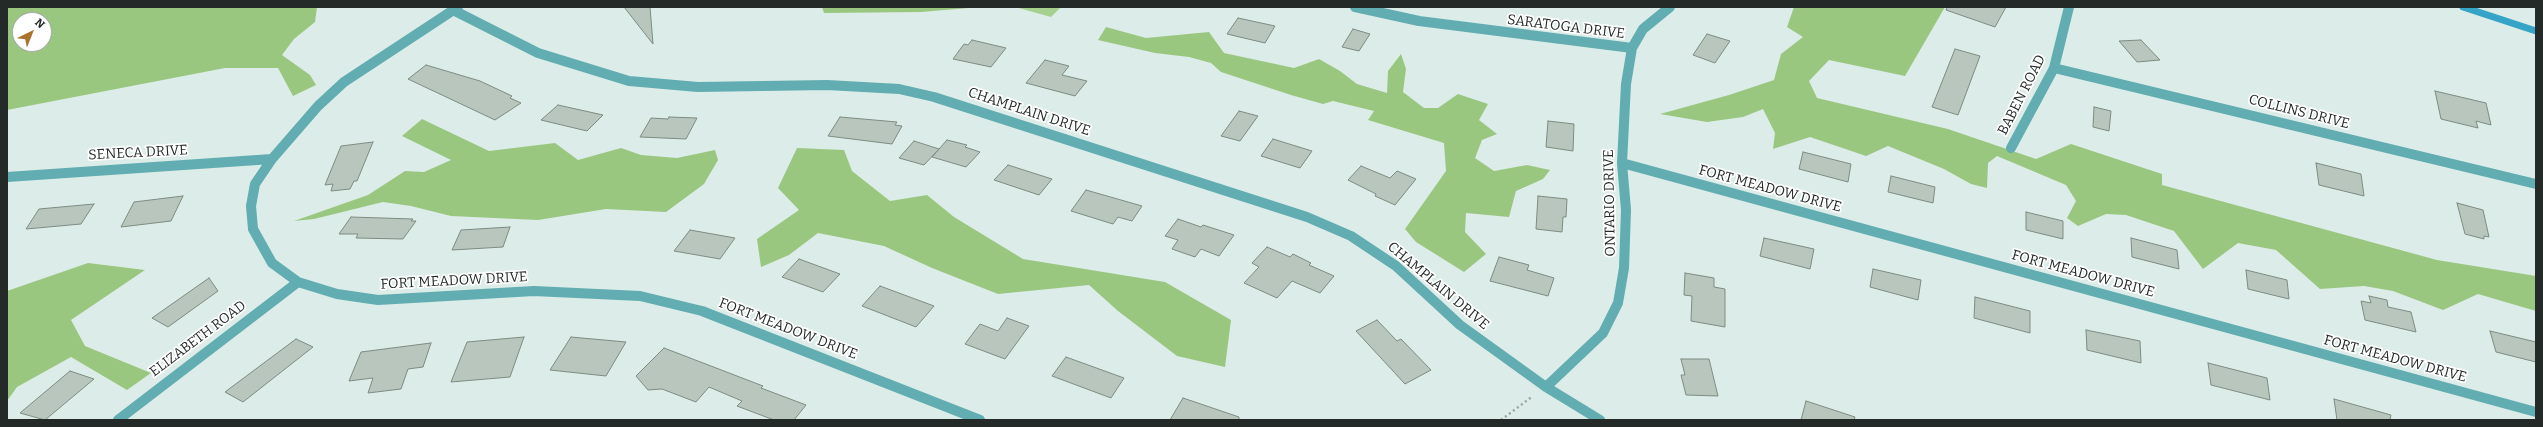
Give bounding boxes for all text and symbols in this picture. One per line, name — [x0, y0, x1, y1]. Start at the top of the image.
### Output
street label: SARATOGA DRIVE — [1506, 11, 1626, 43]
north arrow — [12, 12, 52, 52]
text: N — [32, 16, 47, 31]
street label: BABEN ROAD — [1995, 52, 2049, 138]
street label: CHAMPLAIN DRIVE — [966, 84, 1092, 140]
street label: COLLINS DRIVE — [2247, 91, 2351, 133]
street label: SENECA DRIVE — [88, 142, 188, 164]
street label: ONTARIO DRIVE — [1601, 149, 1619, 257]
street label: FORT MEADOW DRIVE — [1697, 162, 1843, 216]
street label: CHAMPLAIN DRIVE — [1384, 239, 1492, 333]
street label: FORT MEADOW DRIVE — [2010, 247, 2156, 301]
street label: FORT MEADOW DRIVE — [380, 269, 528, 293]
street label: FORT MEADOW DRIVE — [716, 295, 860, 363]
street label: ELIZABETH ROAD — [147, 297, 249, 381]
street label: FORT MEADOW DRIVE — [2322, 332, 2468, 386]

